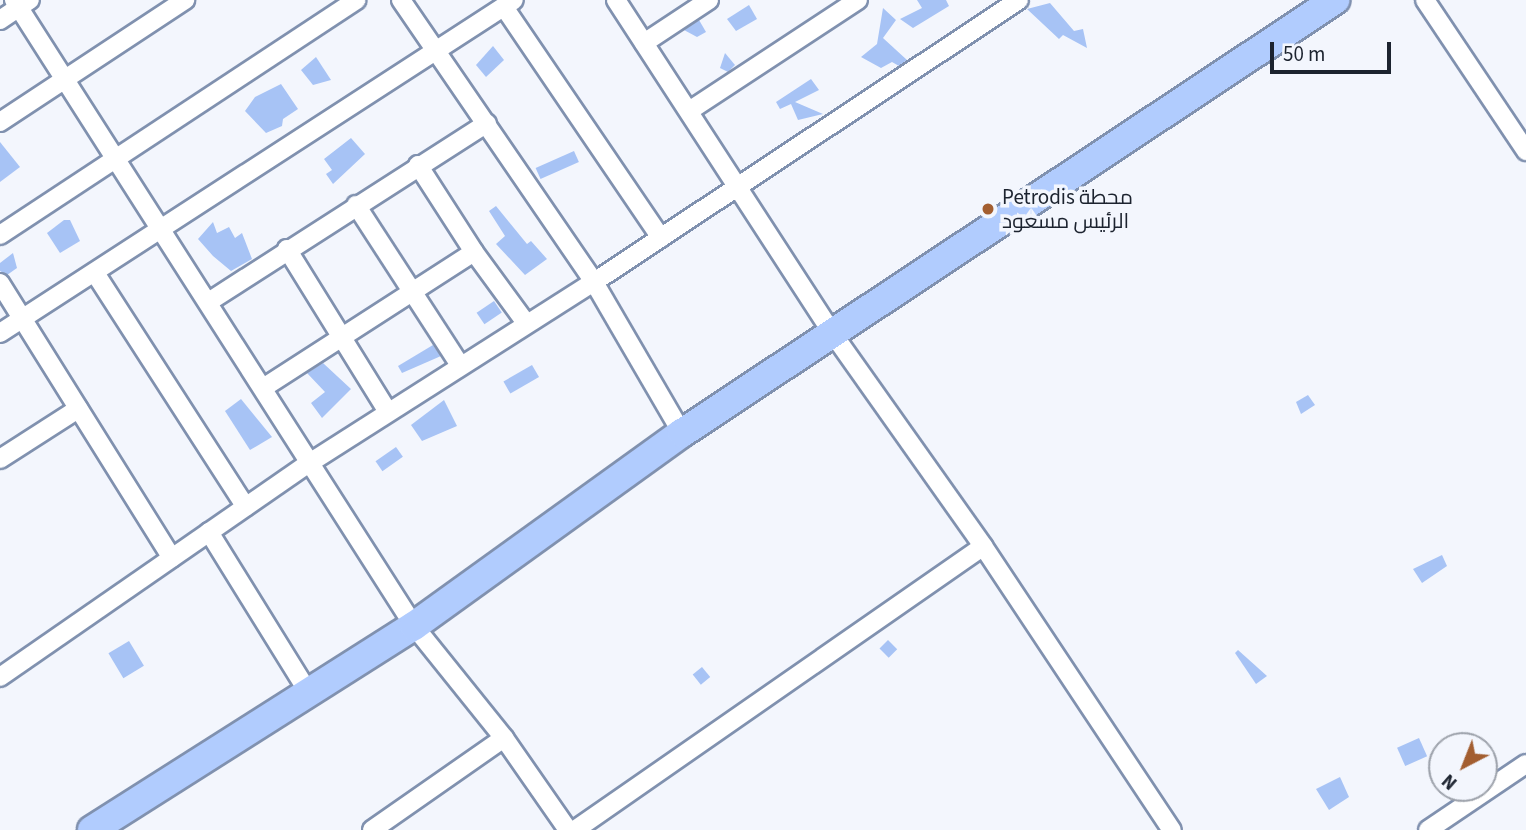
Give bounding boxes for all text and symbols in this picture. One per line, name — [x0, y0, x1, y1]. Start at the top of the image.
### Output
scale bar — [1274, 28, 1395, 72]
text: 50 m — [1283, 39, 1325, 69]
place label: Petrodis محطة الرئيس مسعود — [1002, 184, 1133, 234]
marker: Petrodis محطة الرئيس مسعود — [980, 201, 996, 217]
north arrow — [1428, 732, 1498, 802]
text: N — [1436, 767, 1464, 796]

